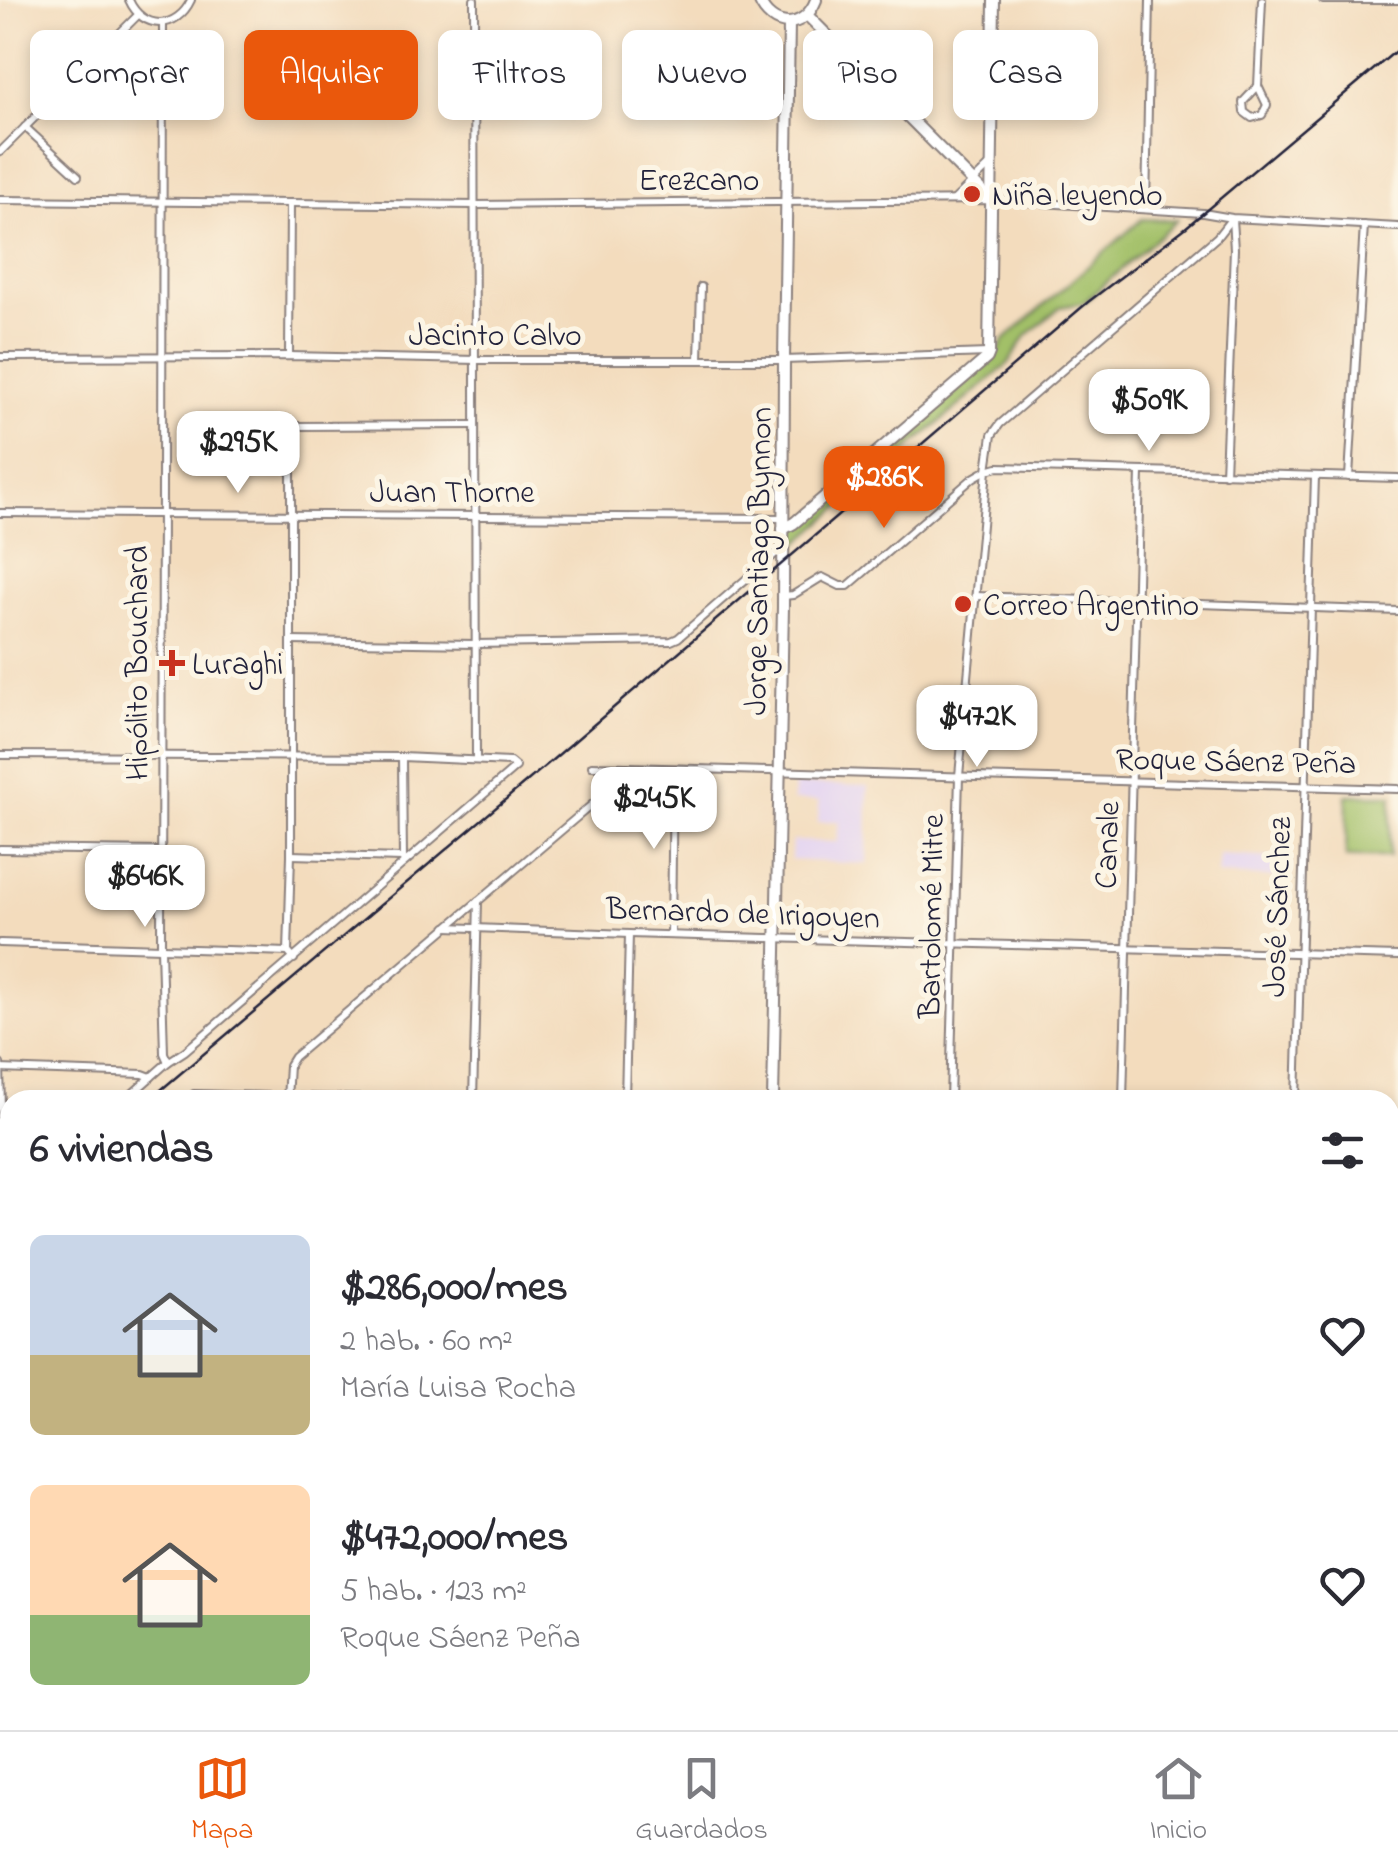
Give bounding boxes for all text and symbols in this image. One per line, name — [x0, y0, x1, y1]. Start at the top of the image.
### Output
chip: Comprar — [30, 30, 224, 120]
chip: Alquilar — [244, 30, 418, 120]
chip: Filtros — [438, 30, 602, 120]
chip: Nuevo — [622, 30, 783, 120]
chip: Piso — [803, 30, 933, 120]
chip: Casa — [953, 30, 1098, 120]
street label: Erezcano — [639, 159, 759, 206]
place label: Niña leyendo — [992, 174, 1163, 221]
marker: Niña leyendo — [961, 183, 983, 205]
street label: Jacinto Calvo — [408, 314, 582, 361]
pin: $509K — [1079, 369, 1219, 454]
text: $509K — [1111, 378, 1187, 425]
street label: Jorge Santiago Bynnon — [734, 406, 787, 716]
pin: $295K — [168, 411, 308, 496]
text: $295K — [199, 420, 277, 467]
pin: $286K — [814, 446, 954, 531]
text: $286K — [846, 455, 922, 502]
street label: Juan Thorne — [369, 471, 535, 518]
street label: Hipólito Bouchard — [116, 546, 163, 780]
place label: Correo Argentino — [983, 584, 1199, 631]
marker: Correo Argentino — [952, 593, 974, 615]
place label: Luraghi — [192, 643, 283, 690]
marker: Luraghi — [161, 652, 183, 674]
pin: $472K — [907, 685, 1047, 770]
text: $472K — [938, 694, 1016, 741]
street label: Roque Sáenz Peña — [1115, 738, 1357, 789]
pin: $245K — [584, 767, 724, 852]
text: $245K — [613, 776, 695, 823]
street label: Canale — [1084, 800, 1135, 890]
street label: Bartolomé Mitre — [908, 813, 959, 1020]
street label: José Sánchez — [1253, 815, 1306, 998]
pin: $646K — [75, 845, 215, 930]
text: $646K — [107, 854, 183, 901]
street label: Bernardo de Irigoyen — [604, 887, 881, 944]
text: 6 viviendas — [30, 1120, 214, 1181]
icon: filters — [1315, 1123, 1370, 1178]
text: $286,000/mes — [340, 1258, 568, 1319]
icon: home — [110, 1275, 230, 1395]
icon: heart — [1315, 1308, 1370, 1363]
text: 2 hab. · 60 m² — [340, 1319, 513, 1366]
text: María Luisa Rocha — [340, 1366, 576, 1413]
text: $472,000/mes — [340, 1508, 568, 1569]
icon: home — [110, 1525, 230, 1645]
icon: heart — [1315, 1558, 1370, 1613]
text: 5 hab. · 123 m² — [340, 1569, 527, 1616]
text: Roque Sáenz Peña — [340, 1616, 580, 1663]
tab: Mapa — [191, 1751, 253, 1852]
tab: Guardados — [635, 1751, 768, 1852]
tab: Inicio — [1150, 1751, 1207, 1852]

